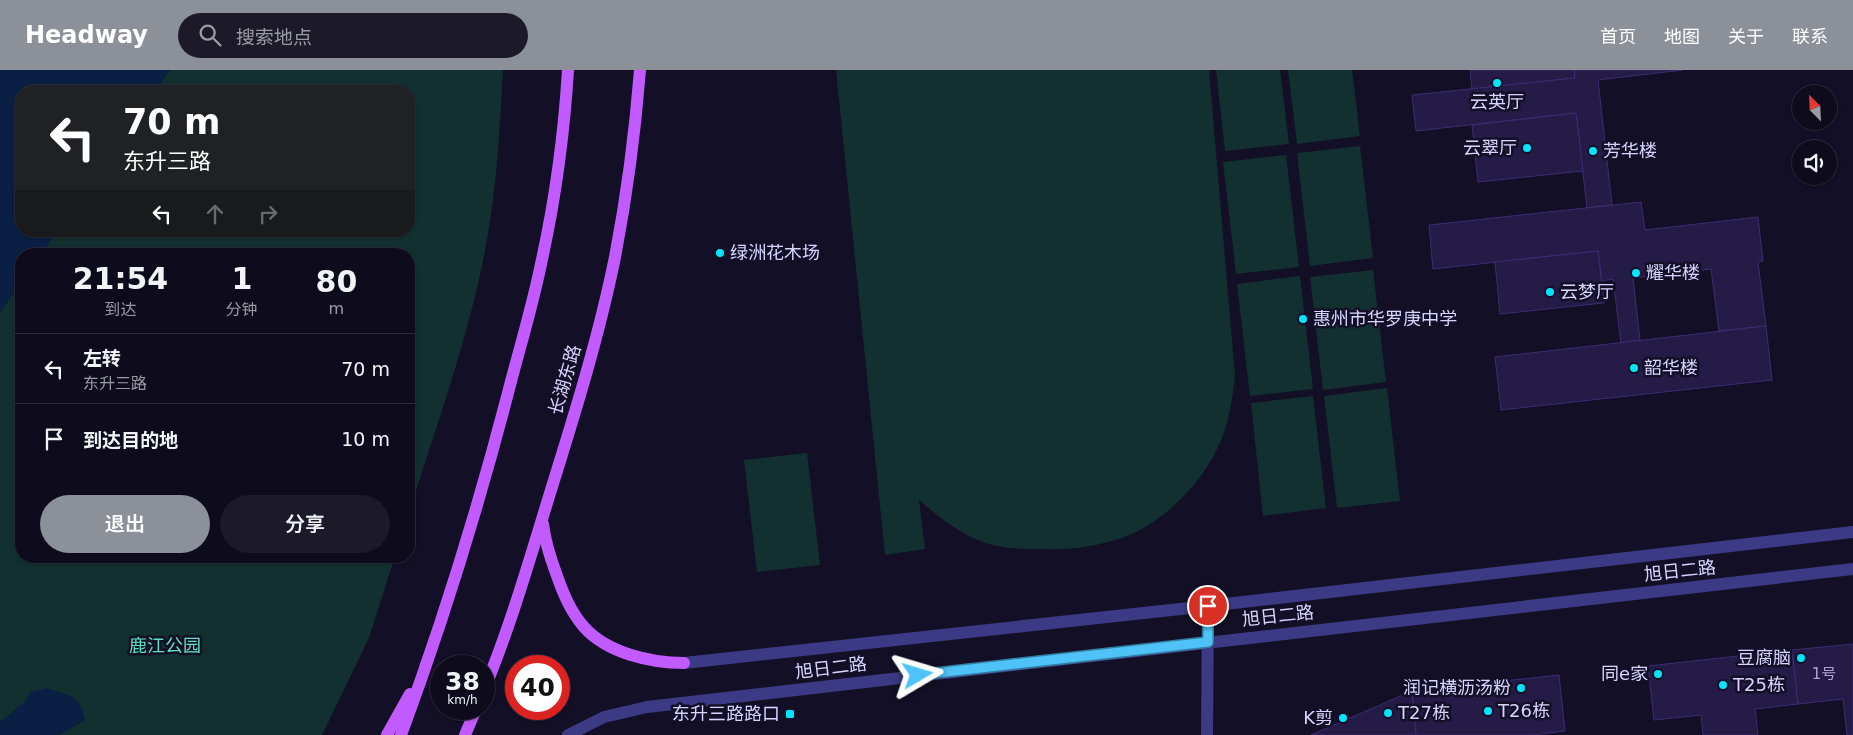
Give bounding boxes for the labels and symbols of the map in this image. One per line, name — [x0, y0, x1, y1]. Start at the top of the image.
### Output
marker: 云英厅 — [1491, 77, 1503, 89]
north arrow — [1792, 85, 1838, 130]
place label: 云英厅 — [1470, 91, 1524, 112]
place label: 云翠厅 — [1463, 137, 1517, 158]
place label: 芳华楼 — [1603, 140, 1657, 161]
marker: 云翠厅 — [1521, 142, 1533, 154]
marker: 芳华楼 — [1587, 145, 1599, 157]
place label: 绿洲花木场 — [730, 242, 820, 263]
marker: 绿洲花木场 — [714, 247, 726, 259]
place label: 耀华楼 — [1646, 262, 1700, 283]
marker: 耀华楼 — [1630, 267, 1642, 279]
place label: 云梦厅 — [1560, 281, 1614, 302]
marker: 云梦厅 — [1544, 286, 1556, 298]
place label: 惠州市华罗庚中学 — [1313, 308, 1457, 329]
marker: 惠州市华罗庚中学 — [1297, 313, 1309, 325]
street label: 长湖东路 — [545, 342, 585, 417]
place label: 韶华楼 — [1644, 357, 1698, 378]
marker: 韶华楼 — [1628, 362, 1640, 374]
street label: 旭日二路 — [1643, 556, 1717, 585]
pin — [1187, 585, 1229, 627]
street label: 旭日二路 — [1241, 601, 1315, 630]
park label: 鹿江公园 — [129, 635, 201, 656]
place label: 豆腐脑 — [1737, 647, 1791, 668]
position arrow — [891, 648, 943, 700]
marker: 豆腐脑 — [1795, 652, 1807, 664]
street label: 旭日二路 — [794, 653, 868, 682]
speed limit sign: 40 — [505, 655, 570, 720]
place label: 同e家 — [1601, 663, 1648, 684]
house number: 1号 — [1812, 665, 1836, 683]
marker: 同e家 — [1652, 668, 1664, 680]
place label: T25栋 — [1732, 674, 1785, 695]
place label: 润记横沥汤粉 — [1403, 677, 1511, 698]
marker: T25栋 — [1717, 679, 1729, 691]
marker: 润记横沥汤粉 — [1515, 682, 1527, 694]
place label: T26栋 — [1497, 700, 1550, 721]
place label: T27栋 — [1397, 702, 1450, 723]
place label: 东升三路路口 — [672, 703, 780, 724]
marker: T26栋 — [1482, 705, 1494, 717]
place label: K剪 — [1303, 707, 1333, 728]
marker: T27栋 — [1382, 707, 1394, 719]
marker: 东升三路路口 — [784, 708, 796, 720]
marker: K剪 — [1337, 712, 1349, 724]

